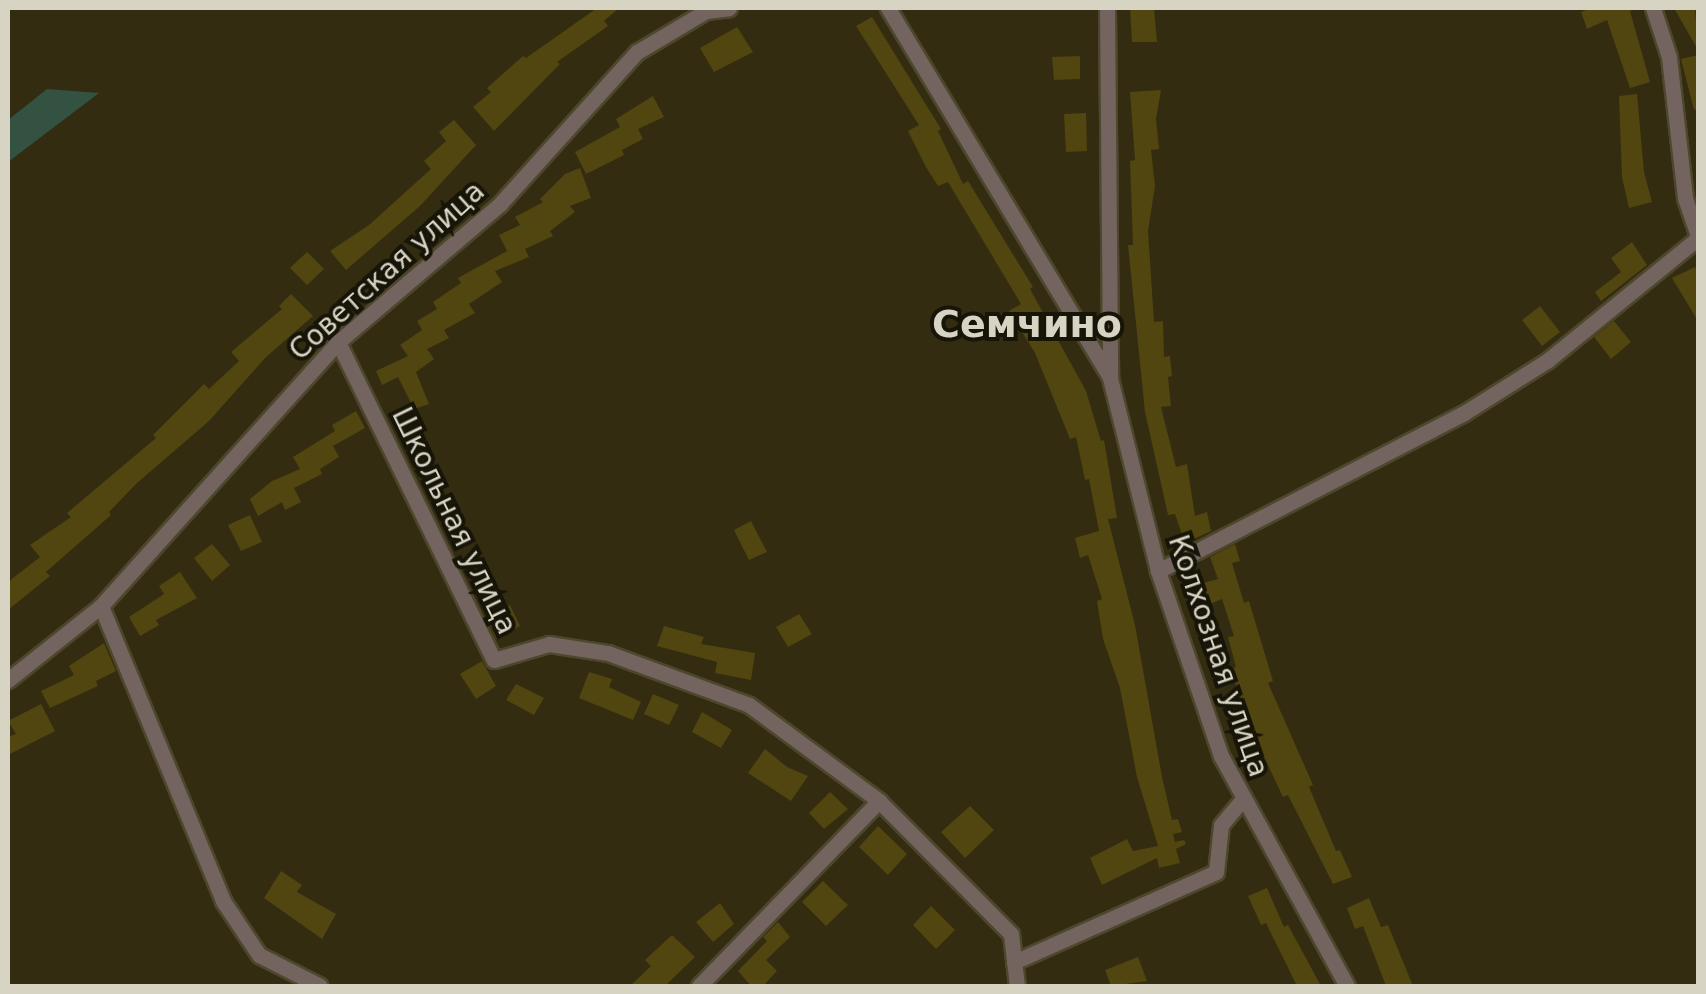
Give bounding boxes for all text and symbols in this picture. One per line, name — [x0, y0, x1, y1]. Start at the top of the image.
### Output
street label: Советская улица — [283, 175, 491, 367]
district label: Семчино — [932, 302, 1122, 348]
street label: Школьная улица — [384, 402, 524, 640]
street label: Колхозная улица — [1161, 531, 1275, 781]

